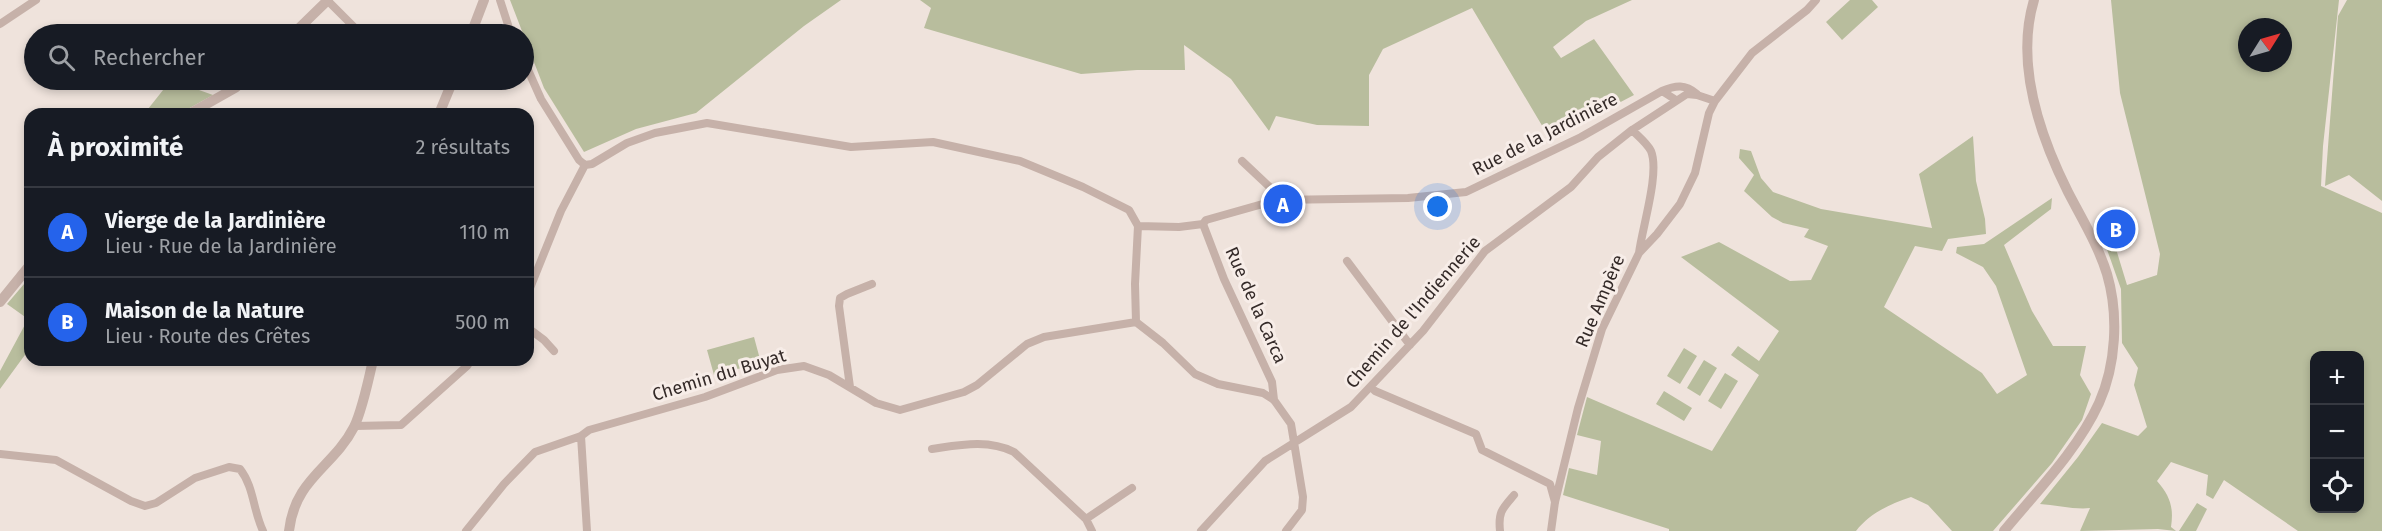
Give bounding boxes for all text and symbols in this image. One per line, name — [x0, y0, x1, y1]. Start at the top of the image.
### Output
north arrow — [2238, 18, 2292, 72]
search box — [24, 24, 534, 90]
icon: search — [45, 41, 78, 74]
text: Rechercher — [93, 44, 205, 71]
street label: Rue de la Jardinière — [1469, 88, 1621, 180]
text: À proximité — [48, 132, 183, 163]
text: 2 résultats — [415, 135, 510, 159]
pin: A — [1264, 182, 1302, 226]
your location — [1423, 192, 1452, 221]
pin: B — [2096, 206, 2136, 252]
text: Vierge de la Jardinière — [105, 207, 326, 234]
text: A — [62, 220, 73, 244]
text: 110 m — [459, 220, 510, 244]
street label: Chemin de l'Indiennerie — [1341, 231, 1485, 393]
text: Lieu · Rue de la Jardinière — [105, 234, 337, 258]
street label: Rue de la Carca — [1220, 243, 1292, 367]
street label: Rue Ampère — [1571, 251, 1629, 351]
text: Maison de la Nature — [105, 297, 304, 324]
text: B — [61, 310, 74, 334]
text: 500 m — [455, 310, 510, 334]
text: Lieu · Route des Crêtes — [105, 324, 310, 348]
street label: Chemin du Buyat — [650, 344, 789, 406]
map controls — [2310, 351, 2364, 513]
button: + — [2310, 351, 2364, 405]
button: − — [2310, 405, 2364, 459]
button: locate — [2310, 459, 2364, 513]

